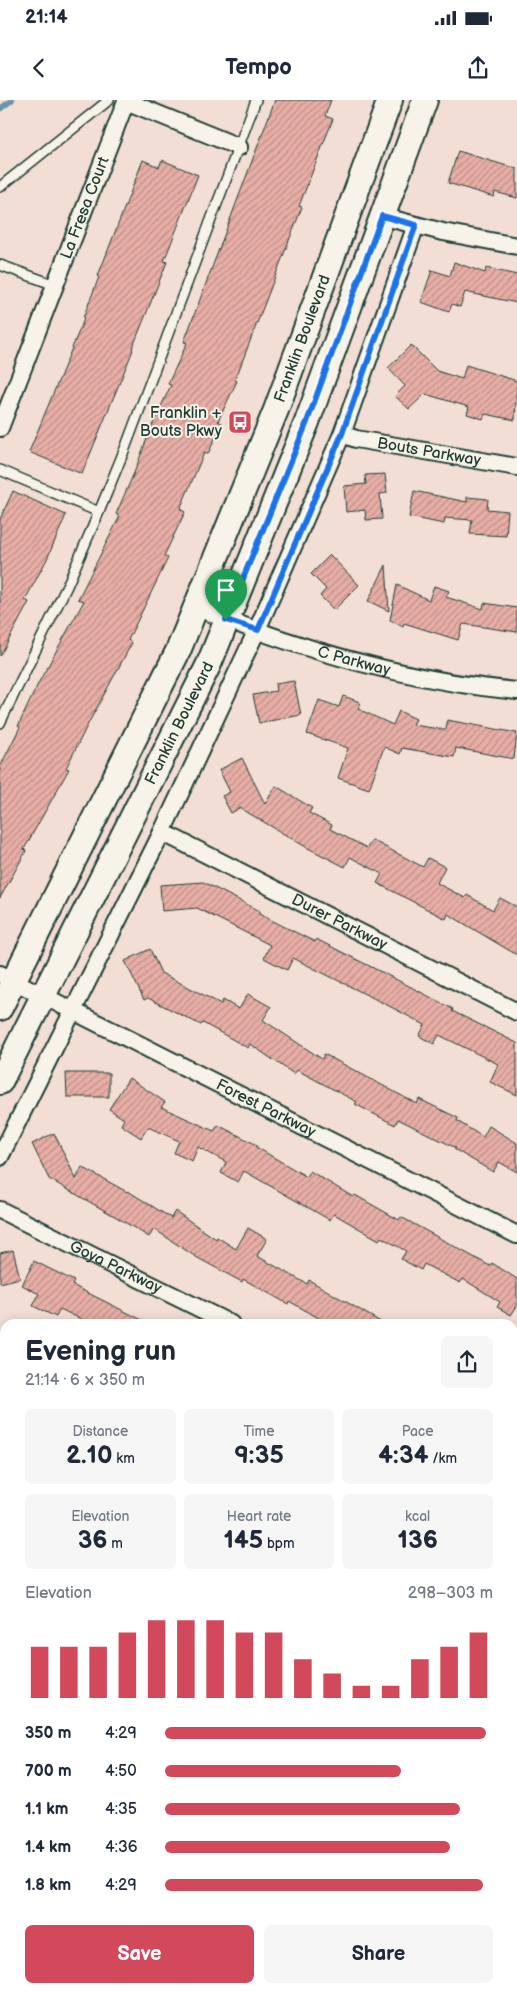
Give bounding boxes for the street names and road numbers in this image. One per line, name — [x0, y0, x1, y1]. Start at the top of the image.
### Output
street label: La Fresa Court — [57, 154, 113, 262]
street label: Franklin Boulevard — [270, 272, 334, 405]
street label: Bouts Parkway — [376, 433, 483, 470]
street label: C Parkway — [315, 642, 393, 680]
street label: Franklin Boulevard — [141, 659, 218, 788]
street label: Durer Parkway — [288, 890, 391, 954]
street label: Forest Parkway — [213, 1075, 320, 1142]
street label: Goya Parkway — [67, 1236, 165, 1298]

